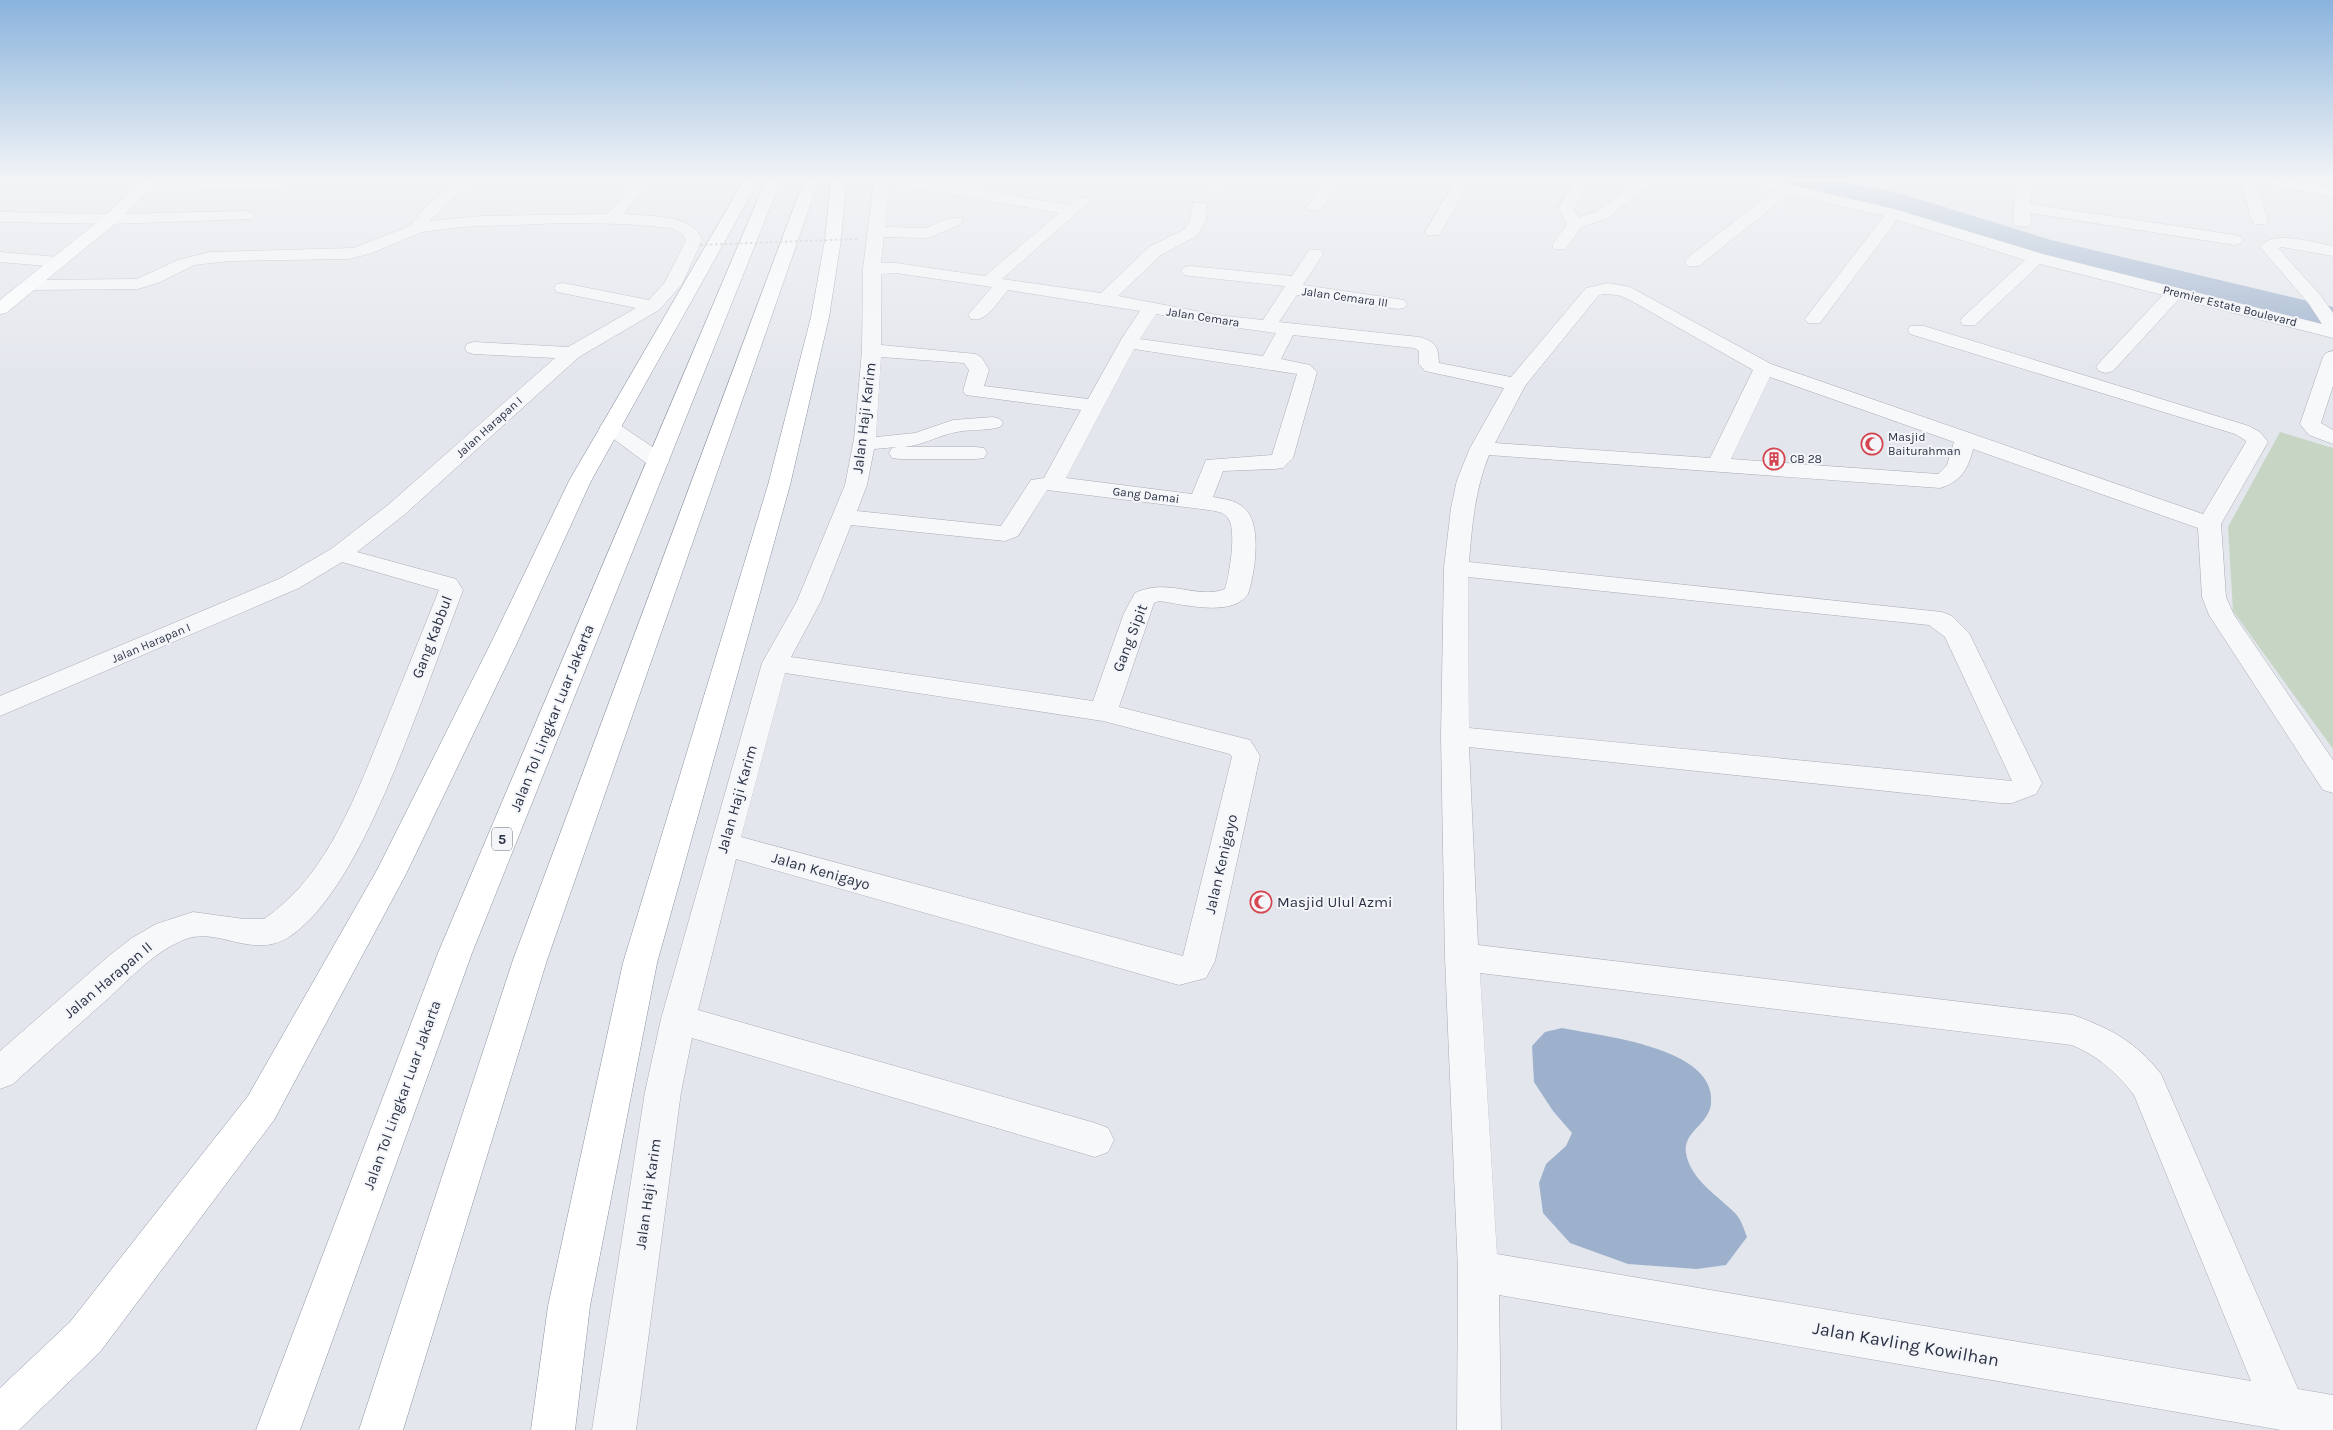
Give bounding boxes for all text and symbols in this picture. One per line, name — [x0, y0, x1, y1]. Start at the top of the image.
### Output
street label: Premier Estate Boulevard — [2161, 283, 2299, 329]
street label: Jalan Cemara III — [1301, 284, 1389, 310]
street label: Jalan Cemara — [1165, 304, 1241, 330]
street label: Jalan Haji Karim — [848, 361, 880, 475]
street label: Jalan Harapan I — [453, 394, 525, 460]
place label: Masjid Baiturahman — [1888, 430, 1961, 458]
mosque icon: Masjid Baiturahman — [1860, 432, 1884, 456]
building icon: CB 28 — [1762, 447, 1786, 471]
place label: CB 28 — [1790, 452, 1822, 466]
street label: Gang Damai — [1112, 484, 1180, 506]
street label: Gang Kabbul — [408, 593, 456, 681]
street label: Gang Sipit — [1109, 601, 1151, 675]
street label: Jalan Harapan I — [110, 620, 192, 666]
street label: Jalan Tol Lingkar Luar Jakarta — [506, 622, 598, 814]
street label: Jalan Haji Karim — [713, 743, 761, 855]
street label: Jalan Kenigayo — [1201, 812, 1241, 916]
road number: 5 — [492, 828, 512, 851]
street label: Jalan Kenigayo — [770, 848, 872, 894]
mosque icon: Masjid Ulul Azmi — [1249, 890, 1273, 914]
place label: Masjid Ulul Azmi — [1277, 893, 1393, 911]
street label: Jalan Harapan II — [60, 938, 156, 1022]
street label: Jalan Tol Lingkar Luar Jakarta — [359, 998, 445, 1192]
street label: Jalan Haji Karim — [631, 1137, 665, 1251]
street label: Jalan Kavling Kowilhan — [1811, 1317, 2001, 1371]

